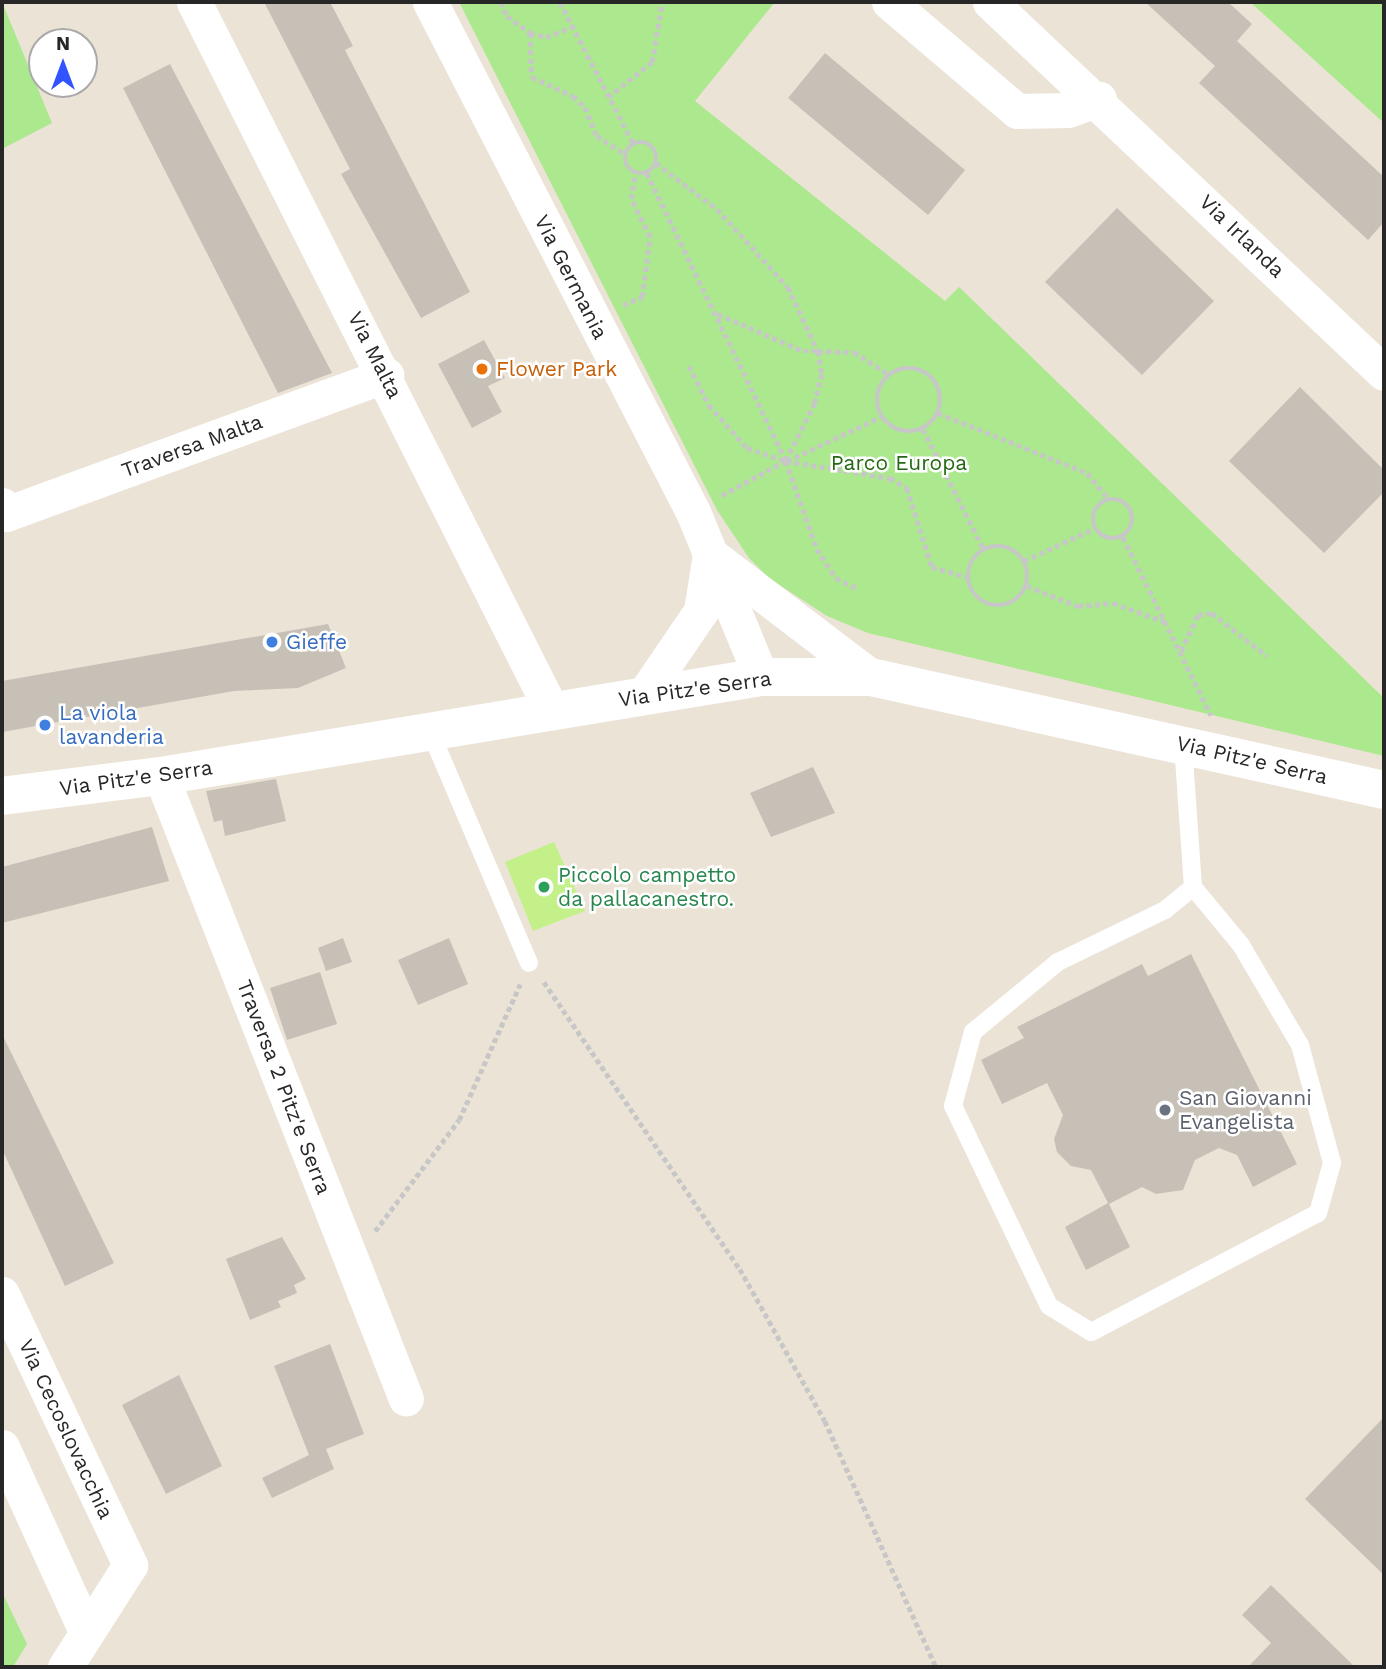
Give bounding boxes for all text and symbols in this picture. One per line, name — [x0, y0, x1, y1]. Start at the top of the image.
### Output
north arrow — [28, 28, 98, 98]
text: N — [56, 32, 70, 55]
street label: Via Irlanda — [1194, 189, 1290, 283]
street label: Via Germania — [529, 210, 613, 344]
street label: Via Malta — [342, 307, 408, 403]
place label: Flower Park — [496, 356, 618, 382]
marker: Flower Park — [474, 361, 490, 377]
street label: Traversa Malta — [118, 409, 266, 483]
park label: Parco Europa — [831, 450, 967, 476]
place label: Gieffe — [286, 629, 347, 655]
marker: Gieffe — [264, 634, 280, 650]
street label: Via Pitz'e Serra — [617, 666, 773, 712]
place label: La viola lavanderia — [59, 700, 164, 750]
marker: La viola lavanderia — [37, 717, 53, 733]
street label: Via Pitz'e Serra — [1174, 730, 1330, 790]
street label: Via Pitz'e Serra — [58, 755, 214, 801]
place label: Piccolo campetto da pallacanestro. — [558, 862, 736, 912]
marker: Piccolo campetto da pallacanestro. — [536, 879, 552, 895]
street label: Traversa 2 Pitz'e Serra — [231, 976, 337, 1198]
place label: San Giovanni Evangelista — [1179, 1085, 1312, 1135]
marker: San Giovanni Evangelista — [1157, 1102, 1173, 1118]
street label: Via Cecoslovacchia — [13, 1335, 119, 1523]

